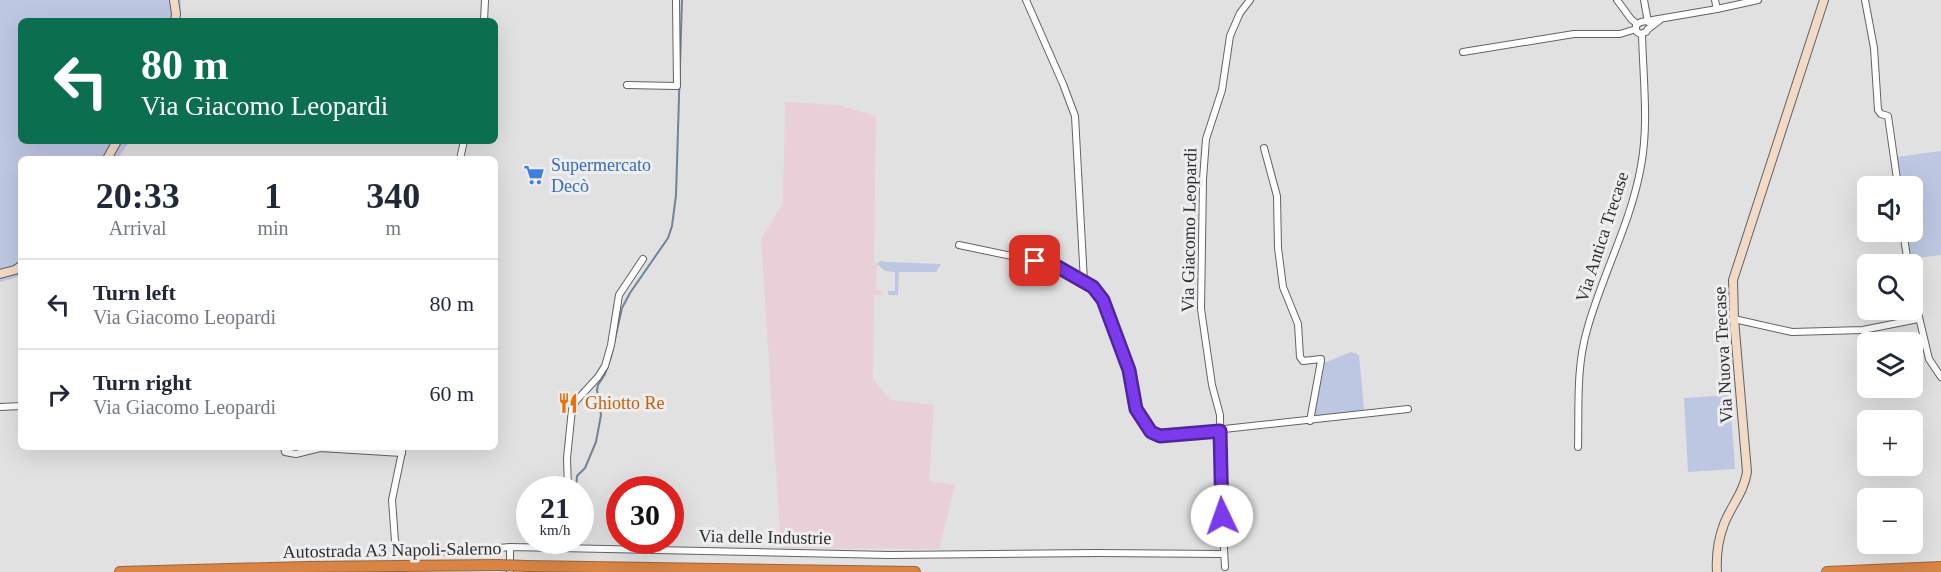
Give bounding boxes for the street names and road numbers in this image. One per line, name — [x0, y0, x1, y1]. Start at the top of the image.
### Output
street label: Via Giacomo Leopardi — [1178, 147, 1200, 313]
street label: Via Antica Trecase — [1571, 169, 1633, 305]
street label: Via Nuova Trecase — [1709, 286, 1737, 424]
street label: Via delle Industrie — [698, 526, 832, 548]
street label: Autostrada A3 Napoli-Salerno — [282, 538, 502, 562]

